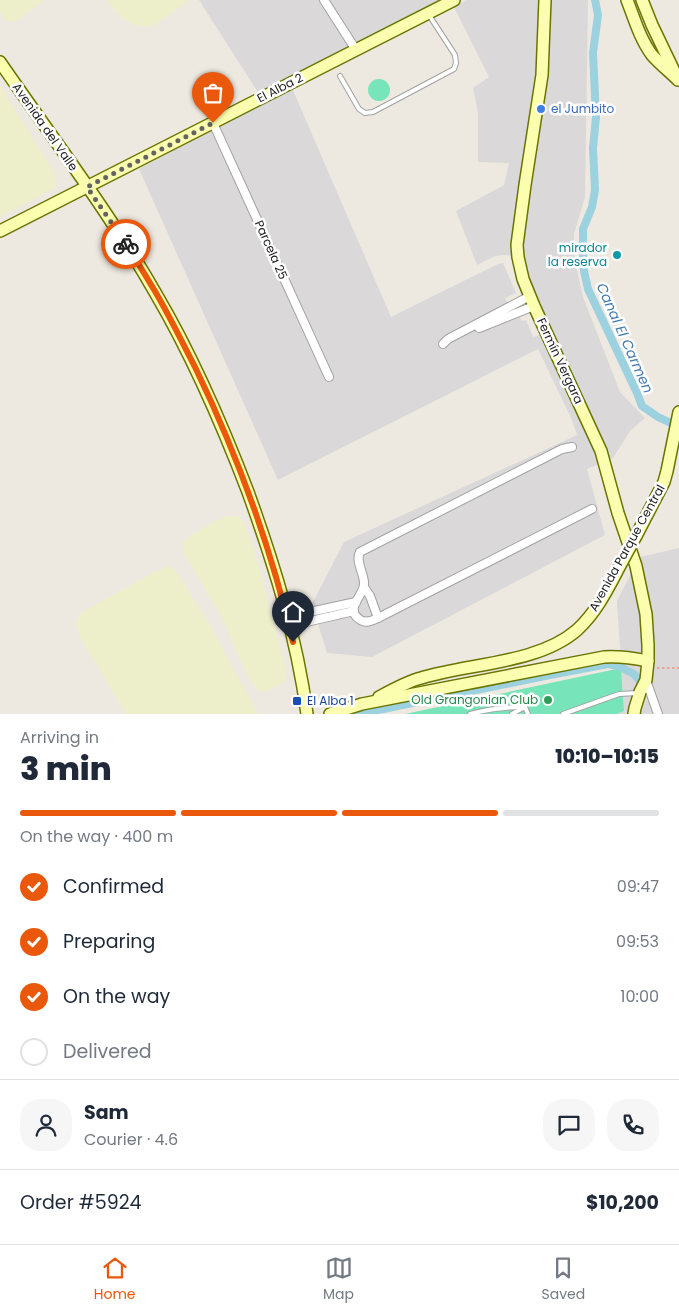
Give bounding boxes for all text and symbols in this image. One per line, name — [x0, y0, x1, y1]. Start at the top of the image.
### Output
street label: El Alba 2 — [254, 69, 306, 106]
pin — [192, 72, 234, 123]
street label: Avenida del Valle — [9, 79, 82, 174]
icon: bag — [199, 79, 227, 107]
place label: el Jumbito — [551, 100, 614, 117]
marker: el Jumbito — [535, 103, 547, 115]
street label: Parcela 25 — [251, 218, 292, 282]
courier — [101, 219, 151, 269]
icon: bike — [112, 230, 140, 258]
place label: mirador la reserva — [548, 239, 608, 270]
marker: mirador la reserva — [611, 249, 623, 261]
water label: Canal El Carmen — [592, 280, 658, 396]
street label: Fermín Vergara — [533, 315, 588, 407]
street label: Avenida Parque Central — [585, 481, 669, 614]
pin — [272, 591, 314, 642]
icon: home — [279, 598, 307, 626]
place label: Old Grangonian Club — [411, 691, 538, 708]
place label: El Alba 1 — [307, 692, 354, 709]
marker: Old Grangonian Club — [542, 694, 554, 706]
marker: El Alba 1 — [291, 695, 303, 707]
text: Arriving in — [20, 726, 99, 749]
text: 10:10–10:15 — [555, 743, 659, 770]
text: 3 min — [20, 746, 112, 791]
text: On the way · 400 m — [20, 825, 173, 848]
icon: check — [20, 873, 48, 901]
text: Confirmed — [63, 873, 164, 900]
text: 09:47 — [617, 875, 659, 898]
icon: check — [20, 928, 48, 956]
text: Preparing — [63, 928, 155, 955]
text: 09:53 — [616, 930, 659, 953]
icon: check — [20, 983, 48, 1011]
text: On the way — [63, 983, 170, 1010]
text: 10:00 — [620, 985, 659, 1008]
text: Delivered — [63, 1038, 152, 1065]
button: person — [20, 1099, 72, 1151]
text: Sam — [84, 1099, 129, 1126]
button: chat — [543, 1099, 595, 1151]
button: phone — [607, 1099, 659, 1151]
text: Courier · 4.6 — [84, 1128, 178, 1151]
text: Order #5924 — [20, 1189, 142, 1216]
text: $10,200 — [586, 1189, 659, 1216]
tab: Home — [94, 1254, 136, 1305]
tab: Map — [323, 1254, 354, 1305]
tab: Saved — [542, 1254, 585, 1305]

